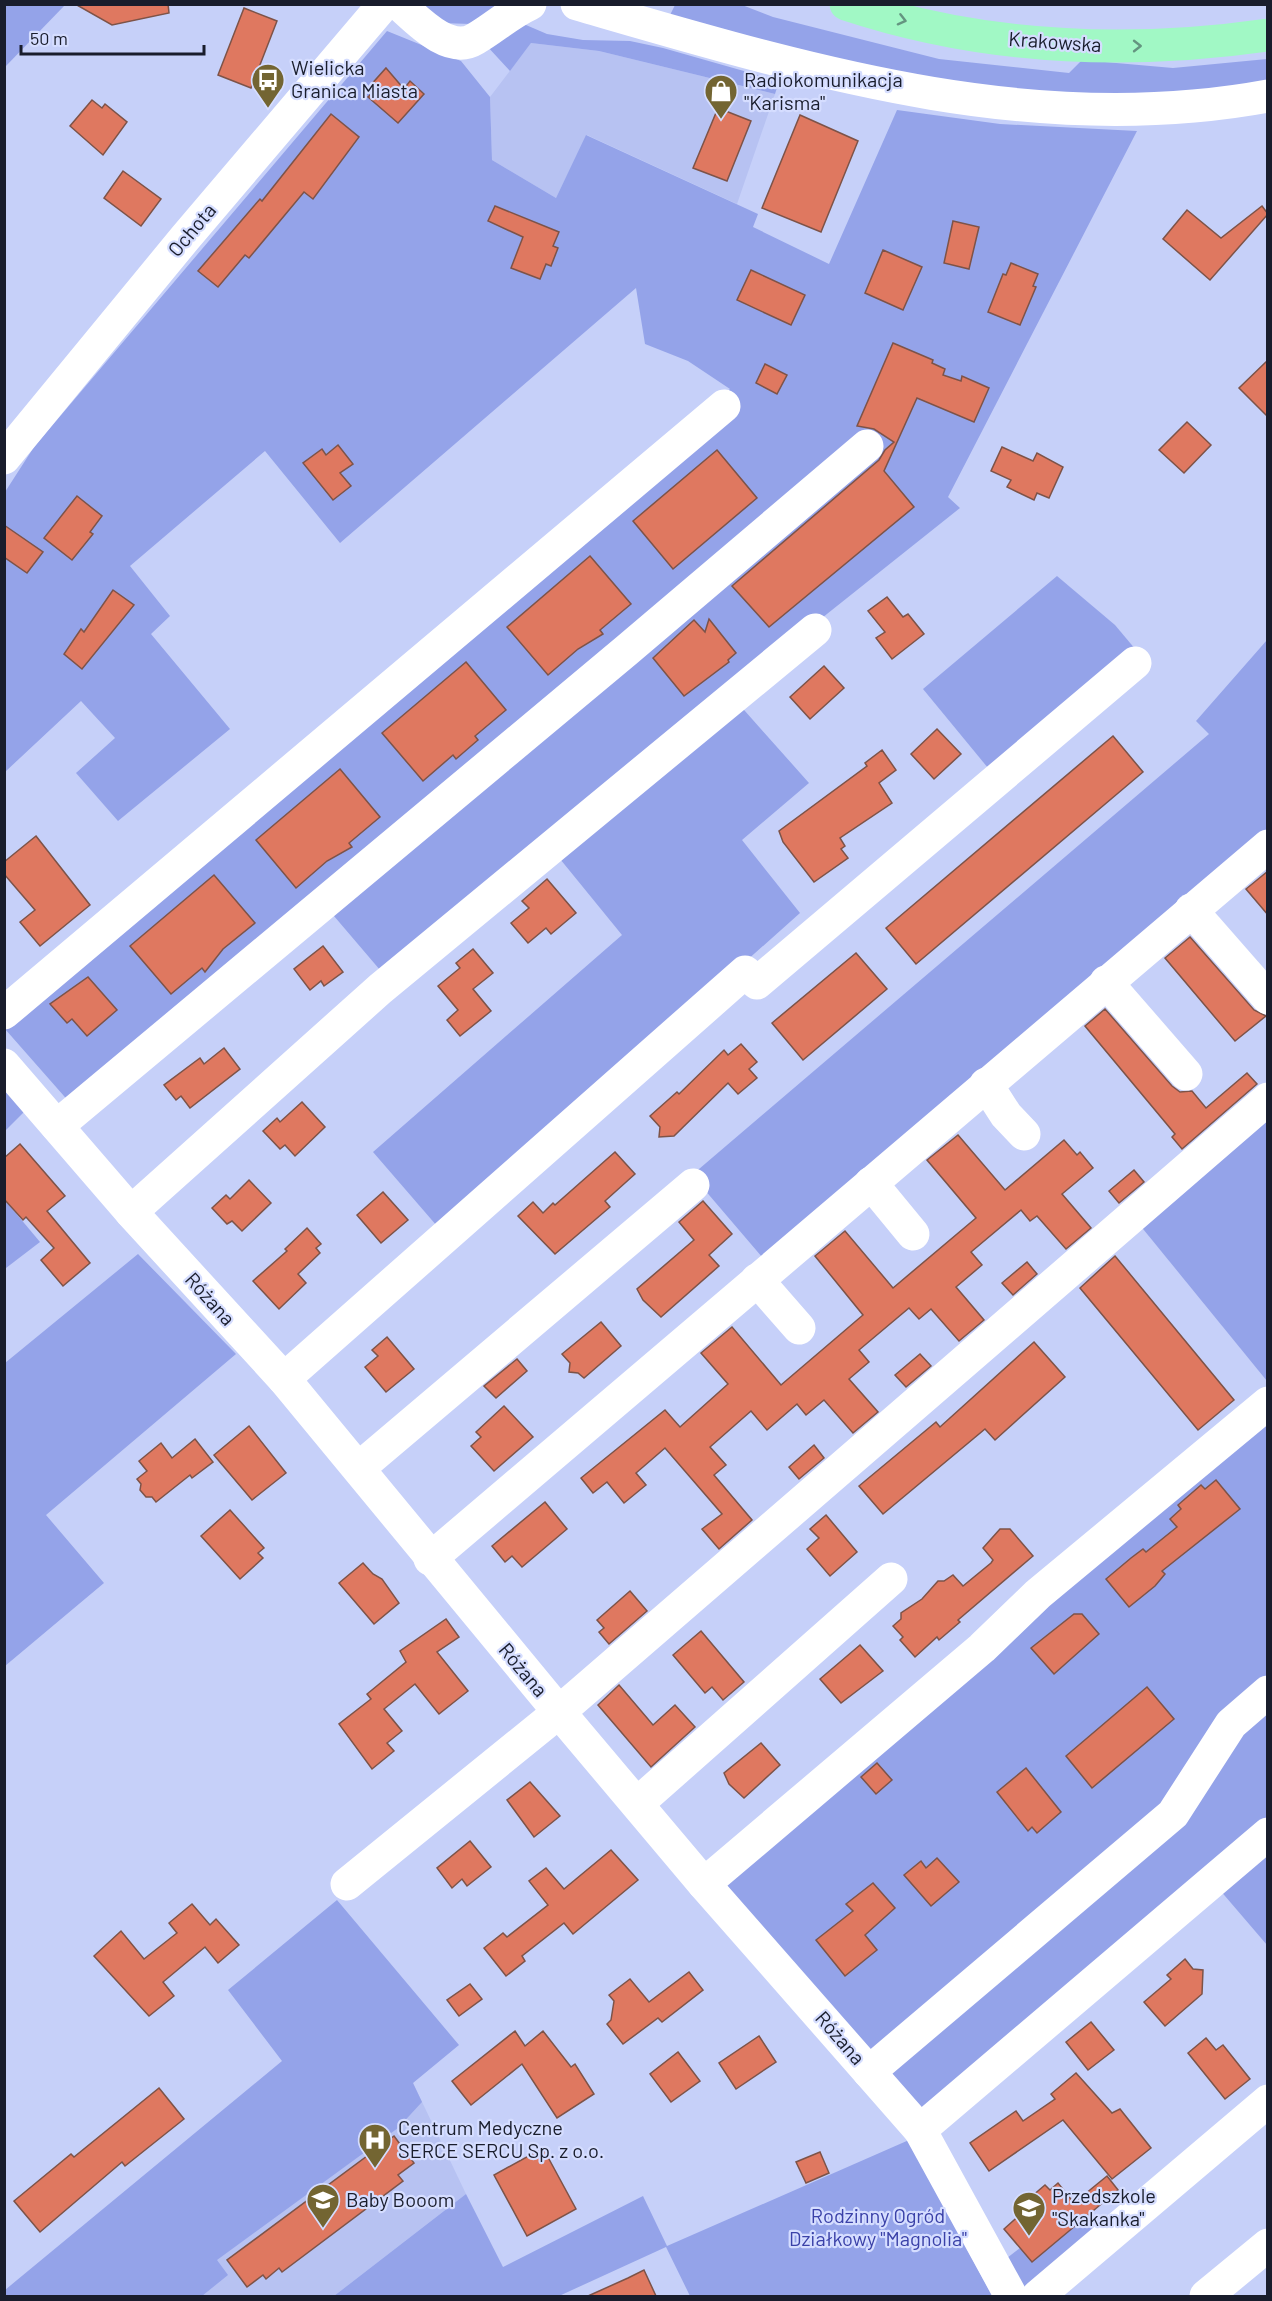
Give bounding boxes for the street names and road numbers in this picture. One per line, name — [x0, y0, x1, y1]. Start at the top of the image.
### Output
street label: Krakowska — [1008, 26, 1102, 56]
street label: Ochota — [162, 198, 220, 261]
street label: Różana — [181, 1267, 241, 1330]
street label: Różana — [494, 1638, 553, 1701]
street label: Różana — [811, 2006, 870, 2069]

